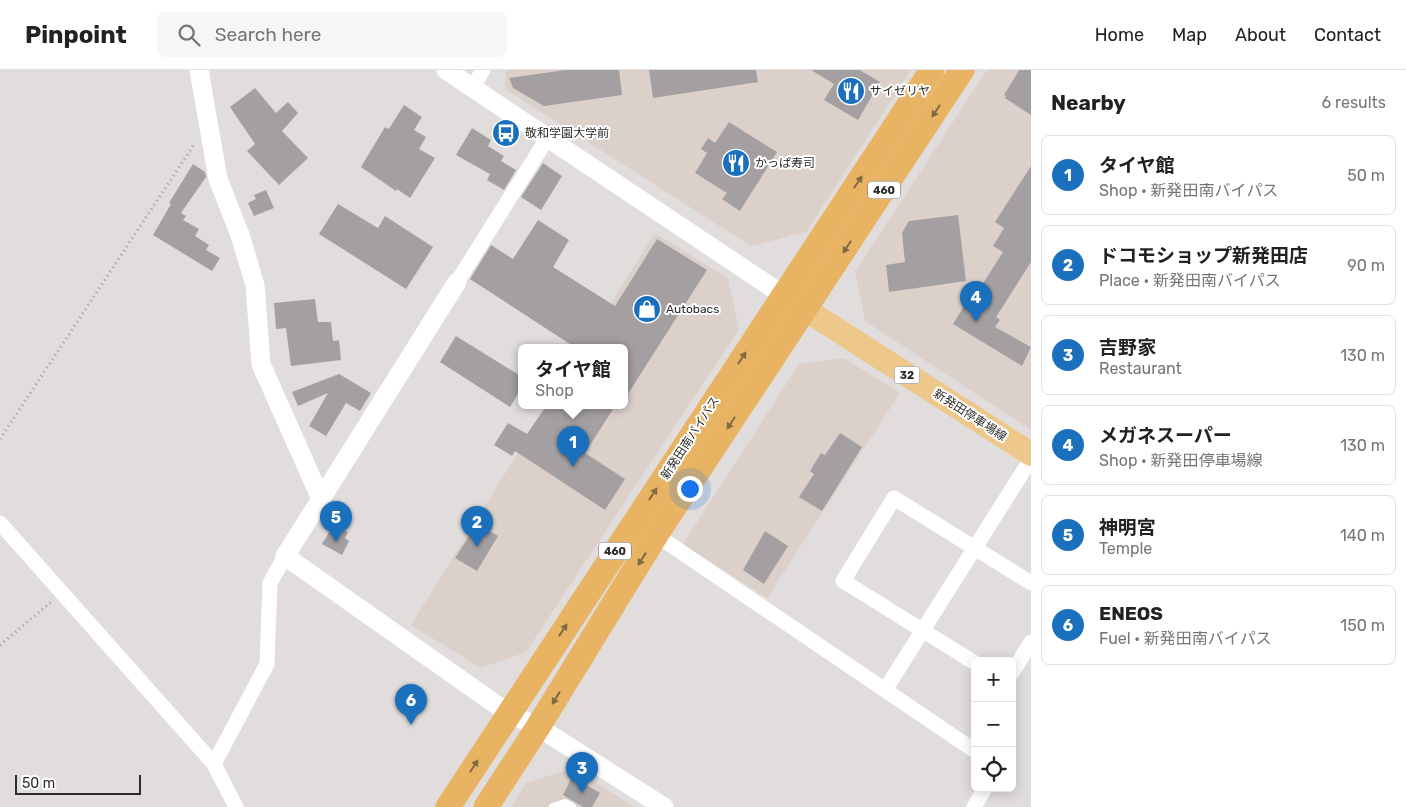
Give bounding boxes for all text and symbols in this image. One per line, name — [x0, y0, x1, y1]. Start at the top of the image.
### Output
search box — [157, 12, 507, 57]
text: Pinpoint — [25, 21, 127, 49]
icon: search — [175, 21, 203, 49]
text: Search here — [215, 23, 321, 46]
text: Home — [1095, 24, 1144, 46]
text: Map — [1172, 24, 1207, 46]
text: About — [1235, 24, 1286, 46]
text: Contact — [1314, 24, 1381, 46]
restaurant icon: サイゼリヤ — [836, 76, 866, 106]
place label: サイゼリヤ — [870, 84, 930, 98]
text: Nearby — [1051, 90, 1126, 115]
text: 6 results — [1321, 93, 1386, 112]
one-way arrow — [931, 104, 941, 117]
bus stop icon: 敬和学園大学前 — [491, 118, 521, 148]
place label: 敬和学園大学前 — [525, 126, 609, 140]
restaurant icon: かっぱ寿司 — [721, 148, 751, 178]
text: タイヤ館 — [1099, 154, 1174, 177]
place label: かっぱ寿司 — [755, 156, 815, 170]
text: 1 — [1064, 166, 1072, 185]
text: 50 m — [1347, 166, 1385, 185]
one-way arrow — [853, 175, 863, 189]
text: Shop · 新発田南バイパス — [1099, 181, 1278, 200]
road number: 460 — [868, 182, 900, 198]
one-way arrow — [842, 240, 852, 253]
text: ドコモショップ新発田店 — [1099, 244, 1308, 267]
text: 2 — [1063, 256, 1073, 275]
text: 90 m — [1347, 256, 1385, 275]
text: Place · 新発田南バイパス — [1099, 271, 1281, 290]
pin: 4 — [960, 281, 992, 322]
shop icon: Autobacs — [632, 294, 662, 324]
place label: Autobacs — [666, 302, 719, 316]
text: 吉野家 — [1099, 336, 1156, 359]
popup — [518, 344, 628, 409]
text: 3 — [1063, 346, 1073, 365]
text: 130 m — [1340, 346, 1385, 365]
one-way arrow — [737, 352, 747, 365]
text: タイヤ館 — [535, 358, 611, 381]
text: Restaurant — [1099, 359, 1182, 378]
road number: 32 — [894, 366, 920, 384]
text: Shop — [535, 381, 574, 400]
street label: 新発田停車場線 — [931, 386, 1009, 444]
street label: 新発田南バイパス — [658, 394, 722, 482]
one-way arrow — [726, 417, 735, 430]
text: メガネスーパー — [1099, 424, 1232, 447]
pin: 1 — [557, 426, 589, 467]
text: 4 — [1063, 436, 1073, 455]
text: 130 m — [1340, 436, 1385, 455]
text: Shop · 新発田停車場線 — [1099, 451, 1263, 470]
your location — [677, 476, 703, 502]
one-way arrow — [648, 487, 658, 501]
pin: 5 — [320, 501, 352, 542]
pin: 2 — [461, 506, 493, 547]
text: 神明宮 — [1099, 516, 1156, 539]
text: 5 — [1063, 526, 1073, 545]
text: 140 m — [1340, 526, 1385, 545]
text: Temple — [1099, 539, 1152, 558]
road number: 460 — [599, 542, 631, 560]
one-way arrow — [637, 553, 646, 566]
text: ENEOS — [1099, 602, 1163, 625]
text: 6 — [1063, 616, 1073, 635]
text: 150 m — [1340, 616, 1385, 635]
one-way arrow — [558, 623, 568, 636]
text: Fuel · 新発田南バイパス — [1099, 629, 1271, 648]
map controls — [971, 657, 1016, 792]
button: + — [971, 657, 1016, 702]
pin: 6 — [395, 684, 427, 725]
one-way arrow — [552, 691, 561, 704]
button: − — [971, 702, 1016, 747]
button: locate — [971, 747, 1016, 792]
pin: 3 — [566, 752, 598, 793]
one-way arrow — [470, 759, 479, 773]
scale bar — [15, 772, 141, 795]
text: 50 m — [22, 775, 55, 792]

